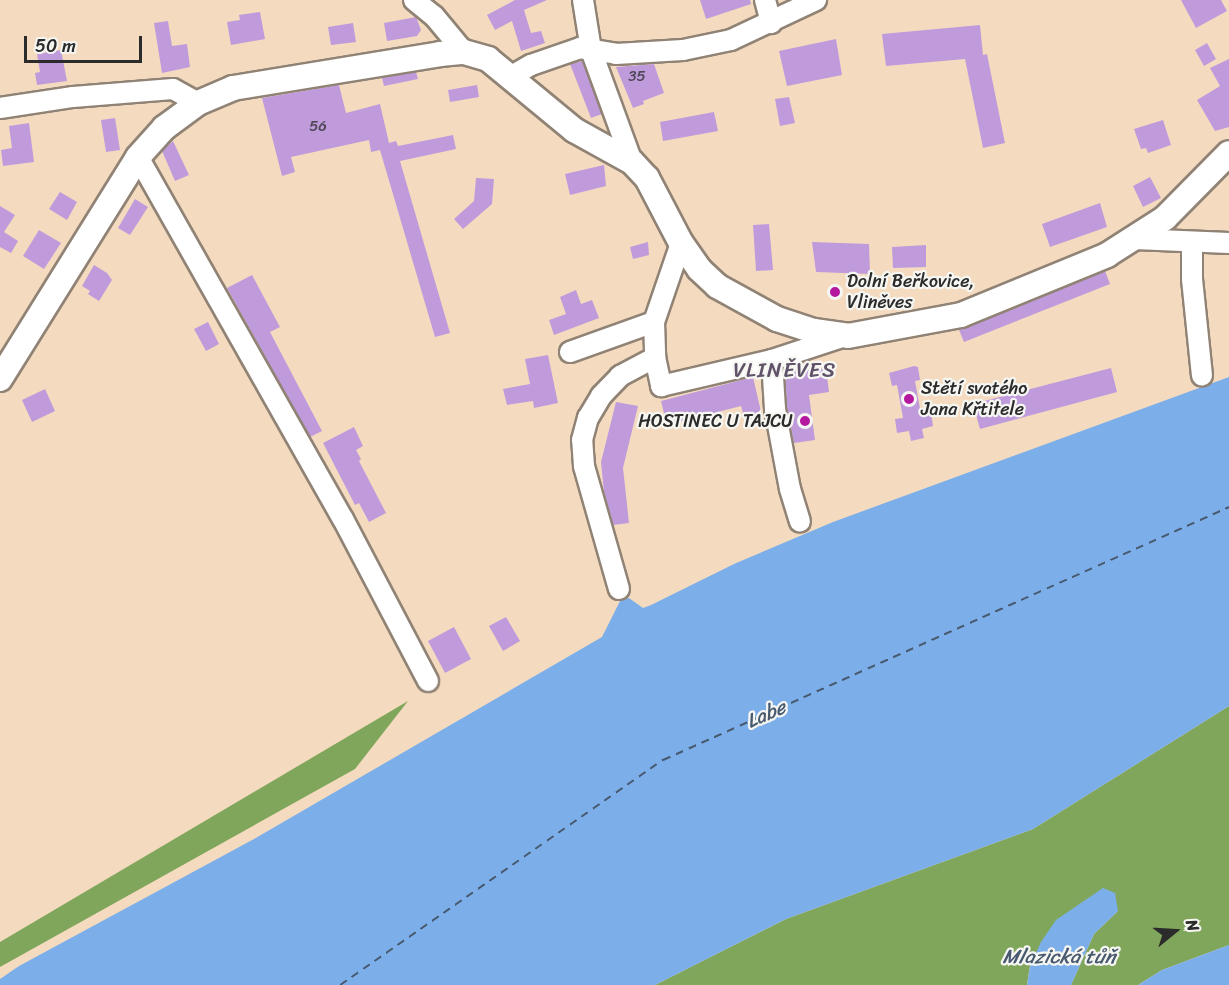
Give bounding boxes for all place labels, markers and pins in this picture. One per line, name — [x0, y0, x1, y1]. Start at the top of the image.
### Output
place label: Dolní Beřkovice, Vliněves — [847, 271, 974, 314]
marker: Dolní Beřkovice, Vliněves — [828, 285, 842, 299]
place label: Stětí svatého Jana Křtitele — [921, 378, 1028, 420]
marker: Stětí svatého Jana Křtitele — [902, 392, 916, 406]
place label: HOSTINEC U TAJCU — [637, 410, 793, 432]
marker: HOSTINEC U TAJCU — [798, 414, 812, 428]

